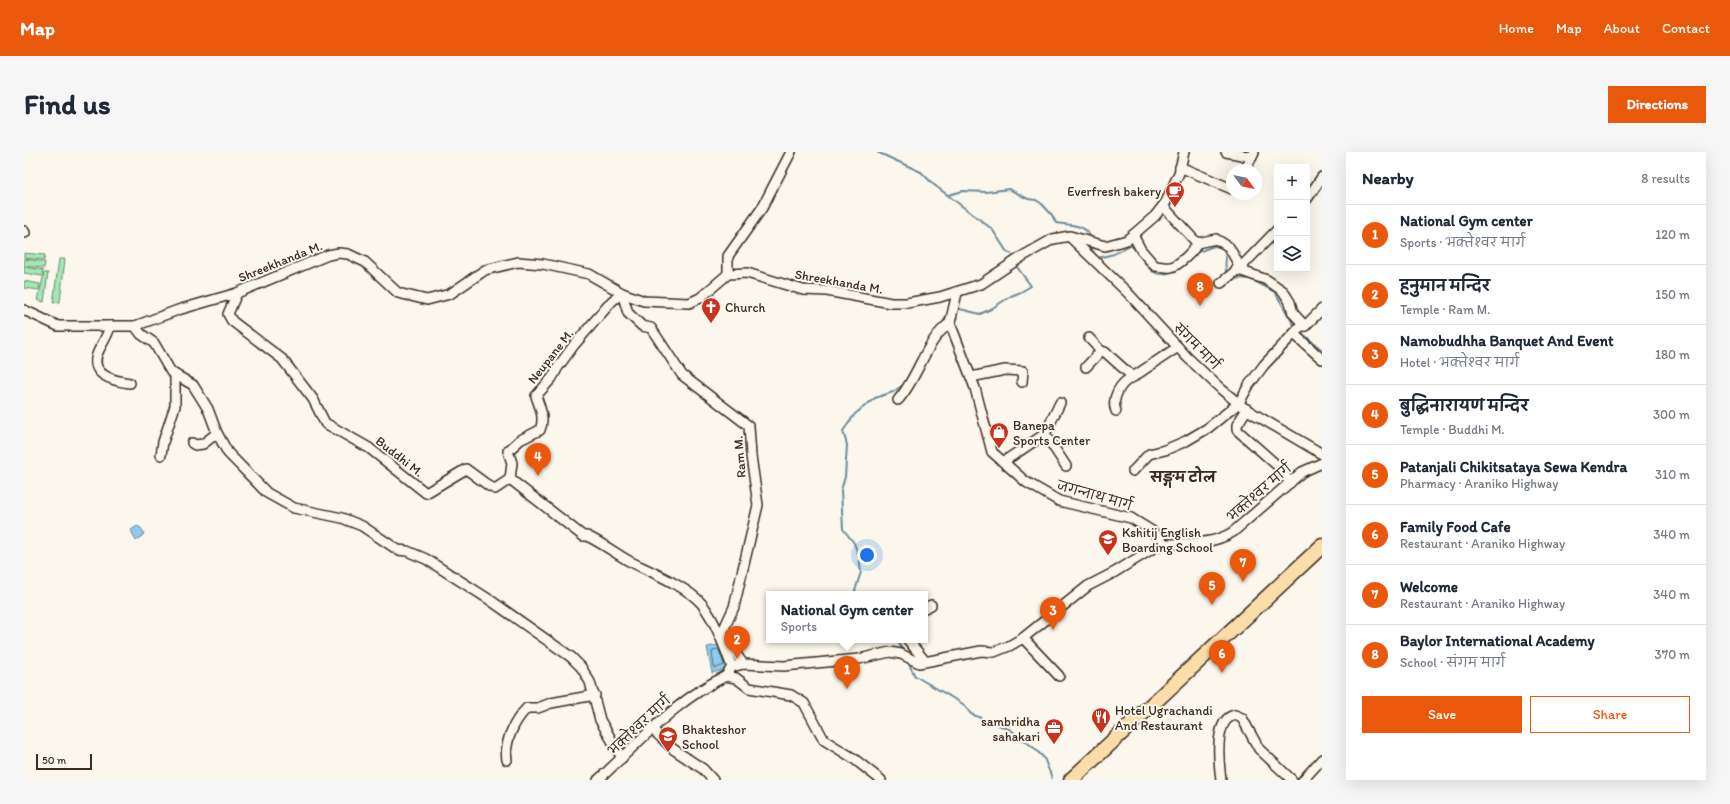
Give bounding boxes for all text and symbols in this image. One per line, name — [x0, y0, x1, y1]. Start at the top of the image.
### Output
text: Map — [20, 17, 55, 40]
text: Home — [1499, 20, 1534, 37]
text: Map — [1556, 20, 1582, 37]
text: About — [1604, 20, 1640, 37]
text: Contact — [1662, 20, 1710, 37]
button: Directions — [1608, 86, 1706, 123]
text: Find us — [24, 87, 111, 121]
north arrow — [1226, 164, 1262, 200]
map controls — [1274, 164, 1310, 272]
button: + — [1274, 164, 1310, 200]
text: Nearby — [1362, 168, 1414, 188]
text: 8 results — [1641, 171, 1690, 186]
cafe icon: Everfresh bakery — [1164, 180, 1186, 208]
place label: Everfresh bakery — [1067, 184, 1161, 199]
button: − — [1274, 200, 1310, 236]
text: National Gym center — [1400, 212, 1533, 230]
text: 1 — [1372, 227, 1378, 242]
text: 120 m — [1655, 227, 1690, 242]
text: Sports · भक्तेश्वर मार्ग — [1400, 235, 1525, 250]
button: layers — [1274, 236, 1310, 272]
street label: Shreekhanda M. — [236, 238, 324, 285]
street label: Shreekhanda M. — [794, 266, 884, 297]
pin: 8 — [1187, 273, 1213, 306]
text: हनुमान मन्दिर — [1400, 277, 1490, 295]
text: 2 — [1372, 287, 1378, 302]
text: 150 m — [1655, 287, 1690, 302]
church icon: Church — [700, 296, 722, 324]
place label: Church — [725, 300, 766, 315]
text: Temple · Ram M. — [1400, 302, 1491, 317]
street label: संगम मार्ग — [1170, 318, 1226, 374]
street label: Neupane M. — [524, 326, 576, 387]
text: Namobudhha Banquet And Event — [1400, 332, 1614, 350]
text: 3 — [1371, 347, 1379, 362]
text: 180 m — [1655, 347, 1690, 362]
text: Hotel · भक्तेश्वर मार्ग — [1400, 355, 1519, 370]
text: बुद्धिनारायण मन्दिर — [1400, 397, 1528, 415]
text: 4 — [1371, 407, 1379, 422]
text: 300 m — [1653, 407, 1690, 422]
place label: Banepa Sports Center — [1013, 418, 1091, 448]
shop icon: Banepa Sports Center — [988, 421, 1010, 449]
text: Temple · Buddhi M. — [1400, 422, 1505, 437]
street label: Buddhi M. — [373, 433, 426, 480]
street label: Ram M. — [730, 435, 749, 479]
pin: 4 — [525, 443, 551, 476]
street label: भक्तेश्वर मार्ग — [1221, 457, 1295, 525]
text: Patanjali Chikitsataya Sewa Kendra — [1400, 458, 1627, 476]
district label: सङ्गम टोल — [1148, 466, 1218, 488]
text: 5 — [1372, 467, 1378, 482]
text: 310 m — [1655, 467, 1690, 482]
street label: जगन्नाथ मार्ग — [1055, 474, 1136, 514]
text: Pharmacy · Araniko Highway — [1400, 476, 1558, 491]
text: Family Food Cafe — [1400, 518, 1511, 536]
place label: Kshitij English Boarding School — [1122, 525, 1213, 555]
text: 6 — [1372, 527, 1378, 542]
text: 340 m — [1653, 527, 1690, 542]
school or university icon: Kshitij English Boarding School — [1097, 528, 1119, 556]
text: Restaurant · Araniko Highway — [1400, 536, 1565, 551]
your location — [857, 545, 877, 565]
pin: 7 — [1230, 549, 1256, 582]
pin: 5 — [1199, 572, 1225, 605]
text: Welcome — [1400, 578, 1458, 596]
text: 7 — [1372, 587, 1378, 602]
text: 340 m — [1653, 587, 1690, 602]
popup — [766, 591, 928, 643]
text: Restaurant · Araniko Highway — [1400, 596, 1565, 611]
pin: 3 — [1040, 597, 1066, 630]
text: National Gym center — [781, 601, 913, 619]
text: Sports — [781, 619, 817, 634]
pin: 2 — [724, 626, 750, 659]
text: Baylor International Academy — [1400, 632, 1595, 650]
pin: 6 — [1209, 640, 1235, 673]
text: 8 — [1371, 647, 1379, 662]
text: 370 m — [1655, 647, 1690, 662]
text: School · संगम मार्ग — [1400, 655, 1505, 670]
pin: 1 — [834, 656, 860, 689]
street label: भक्तेश्वर मार्ग — [602, 689, 675, 759]
button: Save — [1362, 696, 1522, 733]
button: Share — [1530, 696, 1690, 733]
place label: Hotel Ugrachandi And Restaurant — [1115, 703, 1213, 733]
restaurant icon: Hotel Ugrachandi And Restaurant — [1090, 706, 1112, 734]
place label: sambridha sahakari — [981, 714, 1040, 744]
office icon: sambridha sahakari — [1043, 717, 1065, 745]
place label: Bhakteshor School — [682, 722, 747, 752]
school or university icon: Bhakteshor School — [657, 725, 679, 753]
scale bar — [36, 752, 92, 771]
text: 50 m — [42, 754, 66, 767]

